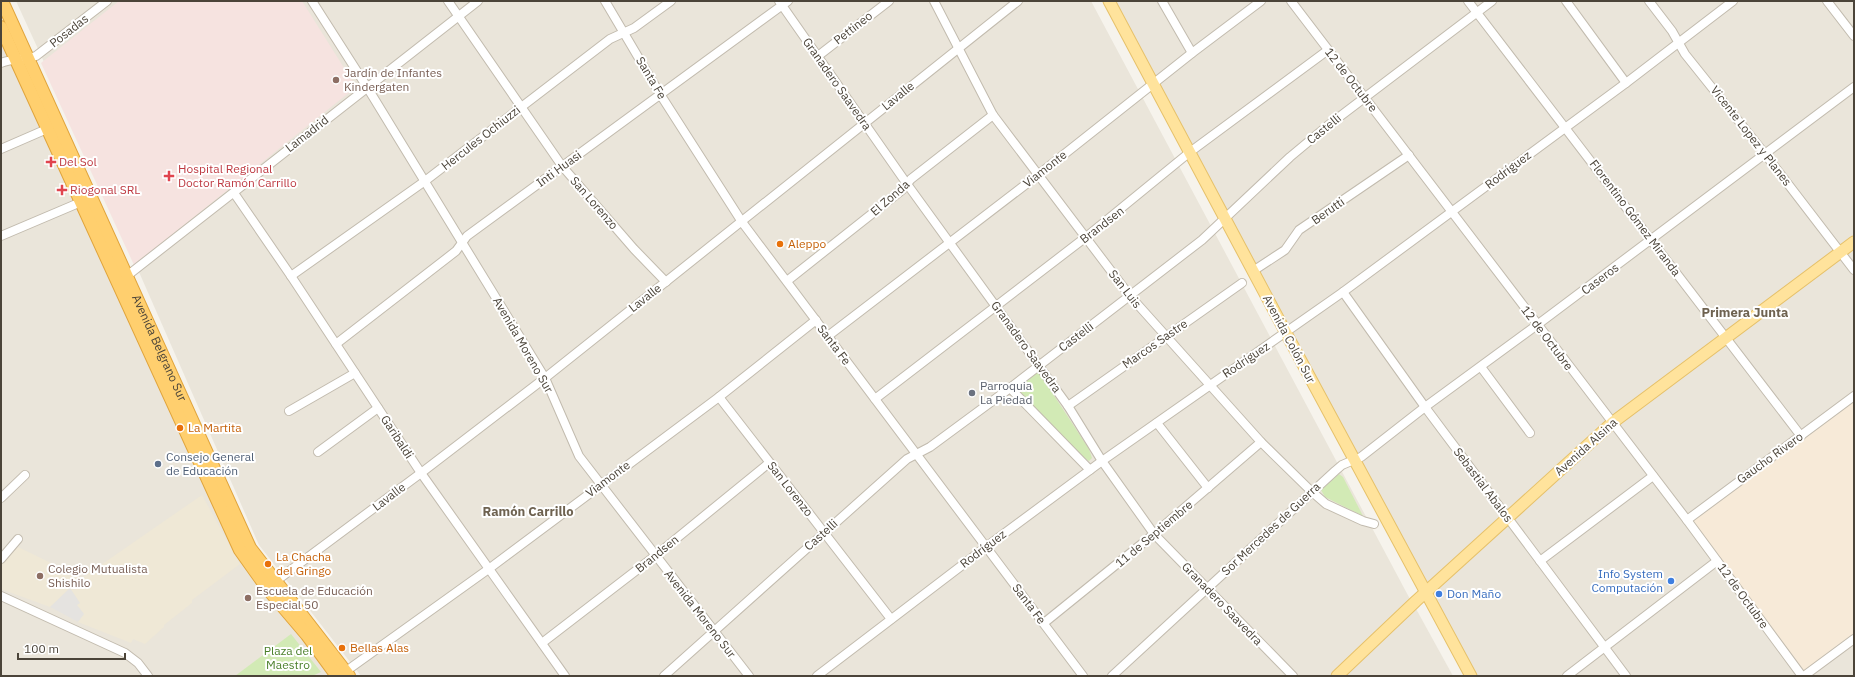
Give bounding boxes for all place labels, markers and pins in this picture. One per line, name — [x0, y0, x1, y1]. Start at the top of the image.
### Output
place label: Jardín de Infantes Kindergaten — [344, 65, 442, 94]
marker: Jardín de Infantes Kindergaten — [331, 75, 341, 85]
place label: Del Sol — [59, 154, 97, 169]
marker: Del Sol — [46, 157, 56, 167]
place label: Hospital Regional Doctor Ramón Carrillo — [178, 161, 297, 190]
marker: Hospital Regional Doctor Ramón Carrillo — [163, 170, 175, 182]
place label: Riogonal SRL — [70, 182, 140, 197]
marker: Riogonal SRL — [57, 185, 67, 195]
place label: Aleppo — [788, 236, 826, 251]
marker: Aleppo — [775, 239, 785, 249]
place label: Parroquia La Piedad — [980, 378, 1033, 407]
marker: Parroquia La Piedad — [967, 388, 977, 398]
place label: La Martita — [188, 420, 242, 435]
marker: La Martita — [175, 423, 185, 433]
place label: Consejo General de Educación — [166, 449, 254, 478]
marker: Consejo General de Educación — [153, 459, 163, 469]
place label: La Chacha del Gringo — [276, 549, 332, 578]
marker: La Chacha del Gringo — [263, 559, 273, 569]
place label: Colegio Mutualista Shishilo — [48, 561, 148, 590]
place label: Info System Computación — [1591, 566, 1663, 595]
marker: Colegio Mutualista Shishilo — [35, 571, 45, 581]
marker: Info System Computación — [1666, 576, 1676, 586]
place label: Escuela de Educación Especial 50 — [256, 583, 373, 612]
place label: Don Maño — [1447, 586, 1501, 601]
marker: Don Maño — [1434, 589, 1444, 599]
marker: Escuela de Educación Especial 50 — [243, 593, 253, 603]
place label: Bellas Alas — [350, 640, 409, 655]
marker: Bellas Alas — [337, 643, 347, 653]

